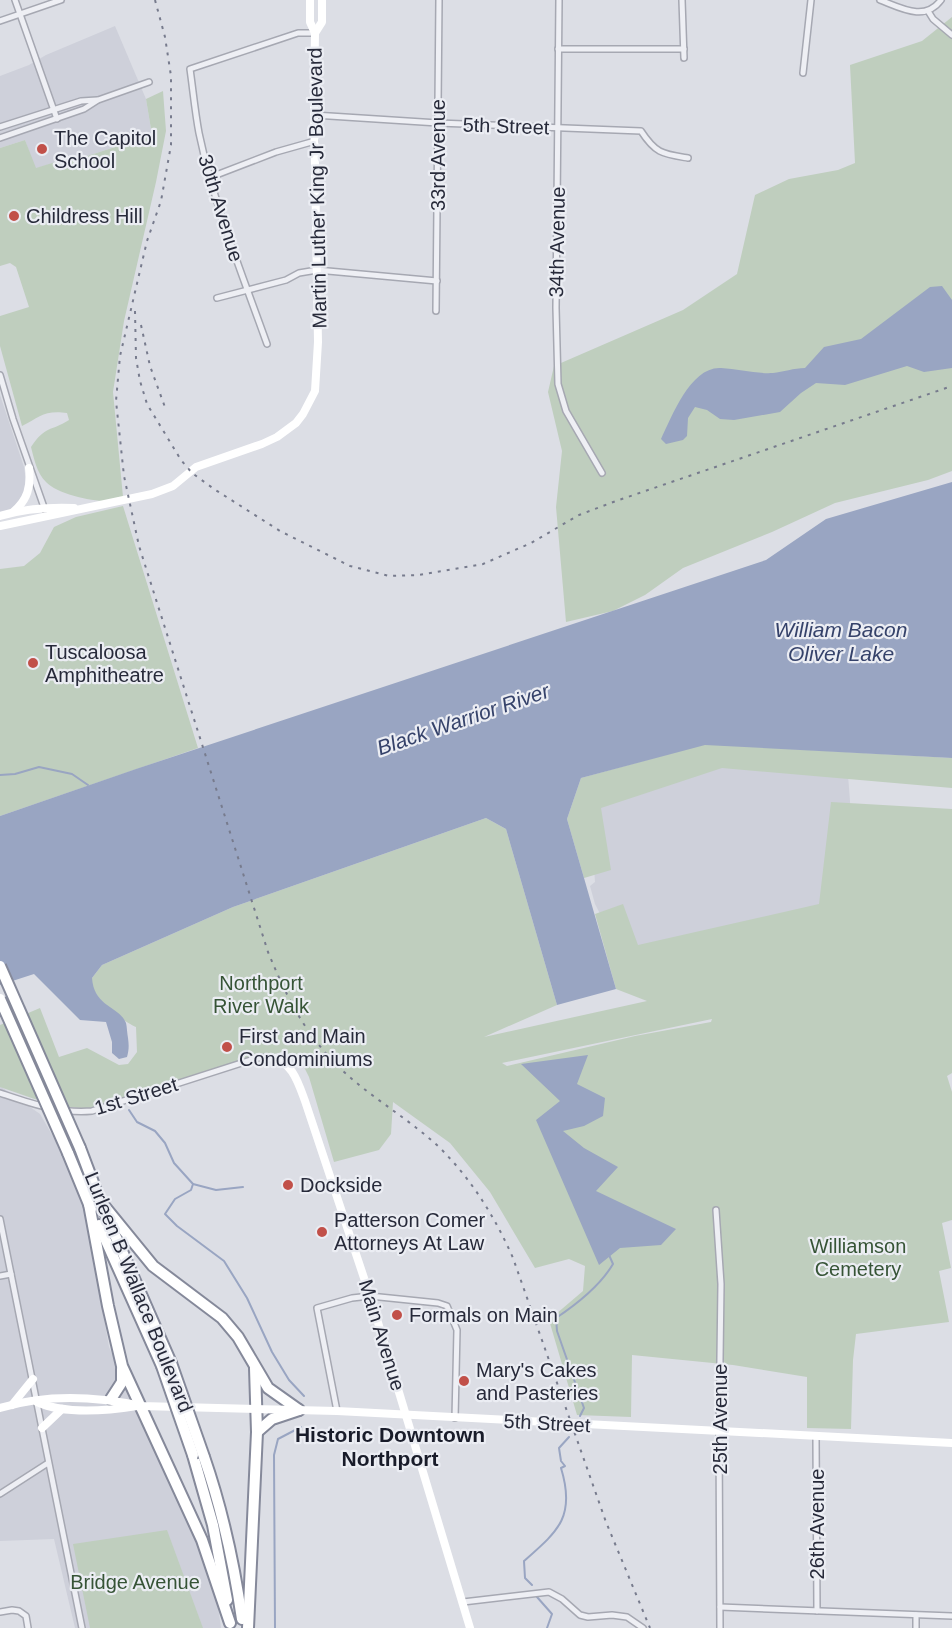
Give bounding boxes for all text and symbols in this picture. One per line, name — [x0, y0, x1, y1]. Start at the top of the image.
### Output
street label: Martin Luther King Jr Boulevard — [304, 47, 330, 329]
street label: 33rd Avenue — [427, 99, 449, 211]
street label: 5th Street — [462, 113, 550, 139]
place label: The Capitol School — [54, 127, 156, 172]
marker: The Capitol School — [35, 142, 49, 156]
street label: 30th Avenue — [194, 152, 248, 264]
street label: 34th Avenue — [545, 186, 569, 298]
place label: Childress Hill — [26, 205, 143, 227]
marker: Childress Hill — [7, 209, 21, 223]
water label: William Bacon Oliver Lake — [775, 618, 907, 665]
place label: Tuscaloosa Amphitheatre — [45, 641, 164, 686]
marker: Tuscaloosa Amphitheatre — [26, 656, 40, 670]
water label: Black Warrior River — [374, 678, 553, 759]
park label: Northport River Walk — [213, 972, 310, 1017]
place label: First and Main Condominiums — [239, 1025, 372, 1070]
marker: First and Main Condominiums — [220, 1040, 234, 1054]
street label: 1st Street — [92, 1073, 181, 1119]
street label: Lurleen B Wallace Boulevard — [81, 1169, 197, 1415]
place label: Dockside — [300, 1174, 382, 1196]
marker: Dockside — [281, 1178, 295, 1192]
place label: Patterson Comer Attorneys At Law — [334, 1209, 486, 1254]
marker: Patterson Comer Attorneys At Law — [315, 1225, 329, 1239]
park label: Williamson Cemetery — [810, 1235, 906, 1280]
street label: Main Avenue — [355, 1277, 409, 1393]
place label: Formals on Main — [409, 1304, 558, 1326]
marker: Formals on Main — [390, 1308, 404, 1322]
place label: Mary's Cakes and Pasteries — [476, 1359, 598, 1404]
street label: 25th Avenue — [709, 1364, 731, 1474]
marker: Mary's Cakes and Pasteries — [457, 1374, 471, 1388]
street label: 5th Street — [503, 1410, 591, 1436]
district label: Historic Downtown Northport — [295, 1423, 485, 1470]
street label: 26th Avenue — [806, 1469, 828, 1579]
park label: Bridge Avenue — [70, 1571, 200, 1593]

